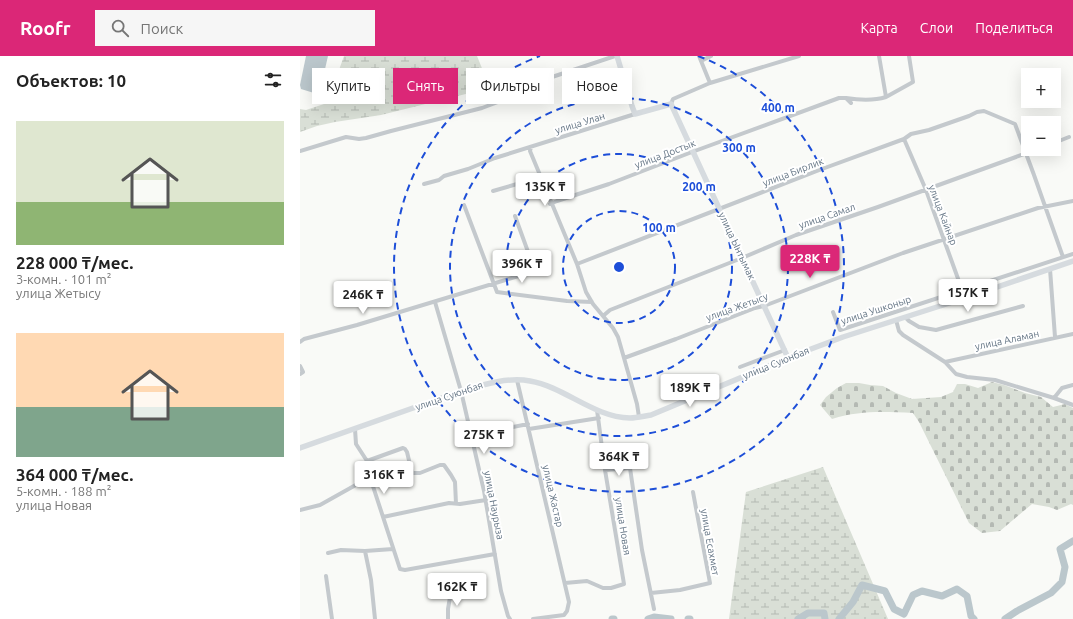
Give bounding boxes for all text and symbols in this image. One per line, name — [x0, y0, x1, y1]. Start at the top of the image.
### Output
search box — [95, 10, 375, 46]
text: Roofr — [20, 17, 71, 39]
icon: search — [109, 17, 131, 39]
text: Поиск — [141, 20, 183, 37]
text: Карта — [860, 20, 898, 36]
text: Слои — [920, 20, 953, 36]
text: Поделиться — [975, 20, 1053, 36]
chip: Купить — [312, 68, 385, 104]
chip: Снять — [393, 68, 458, 104]
chip: Фильтры — [466, 68, 554, 104]
chip: Новое — [562, 68, 632, 104]
map controls — [1021, 68, 1061, 156]
button: + — [1021, 68, 1061, 108]
icon: filters — [262, 69, 284, 91]
text: Объектов: 10 — [16, 71, 126, 90]
text: 400 m — [761, 101, 795, 114]
street label: улица Улан — [554, 110, 606, 136]
button: − — [1021, 116, 1061, 156]
street label: улица Достык — [633, 137, 697, 171]
text: 300 m — [722, 141, 756, 154]
icon: home — [114, 147, 186, 219]
street label: улица Бирлик — [761, 155, 825, 189]
pin: 135K ₸ — [512, 173, 578, 207]
text: 135K ₸ — [524, 179, 566, 193]
text: 200 m — [682, 180, 716, 193]
street label: улица Кайнар — [926, 183, 960, 247]
street label: улица Самал — [797, 201, 857, 231]
street label: улица Ынтымак — [717, 210, 757, 282]
text: 100 m — [642, 221, 676, 234]
pin: 228K ₸ — [777, 245, 843, 279]
pin: 396K ₸ — [489, 250, 555, 284]
text: 228K ₸ — [789, 251, 831, 265]
text: 228 000 ₸/мес. — [16, 253, 133, 272]
text: 396K ₸ — [501, 256, 543, 270]
centre of rings — [612, 260, 626, 274]
text: 3-комн. · 101 m² — [16, 272, 111, 286]
pin: 157K ₸ — [935, 279, 1001, 313]
pin: 246K ₸ — [330, 281, 396, 315]
text: 157K ₸ — [947, 285, 989, 299]
text: улица Жетысу — [16, 286, 101, 300]
text: 246K ₸ — [342, 287, 384, 301]
street label: улица Жетысу — [705, 291, 770, 323]
street label: улица Ушконыр — [839, 293, 913, 327]
street label: улица Аламан — [974, 328, 1040, 352]
street label: улица Суюнбая — [741, 345, 811, 381]
icon: home — [114, 359, 186, 431]
pin: 189K ₸ — [657, 374, 723, 408]
street label: улица Суюнбая — [414, 379, 484, 413]
text: 189K ₸ — [669, 380, 711, 394]
pin: 275K ₸ — [451, 421, 517, 455]
text: 275K ₸ — [463, 427, 505, 441]
pin: 364K ₸ — [586, 443, 652, 477]
text: 364K ₸ — [598, 449, 640, 463]
pin: 316K ₸ — [351, 461, 417, 495]
street label: улица Жастар — [540, 464, 566, 528]
text: 364 000 ₸/мес. — [16, 465, 133, 484]
text: 316K ₸ — [363, 467, 405, 481]
street label: улица Наурыза — [482, 470, 506, 540]
text: 5-комн. · 188 m² — [16, 484, 111, 498]
street label: улица Новая — [613, 496, 633, 556]
text: улица Новая — [16, 498, 92, 512]
street label: улица Есахмет — [699, 508, 721, 577]
pin: 162K ₸ — [424, 573, 490, 607]
text: 162K ₸ — [436, 579, 478, 593]

